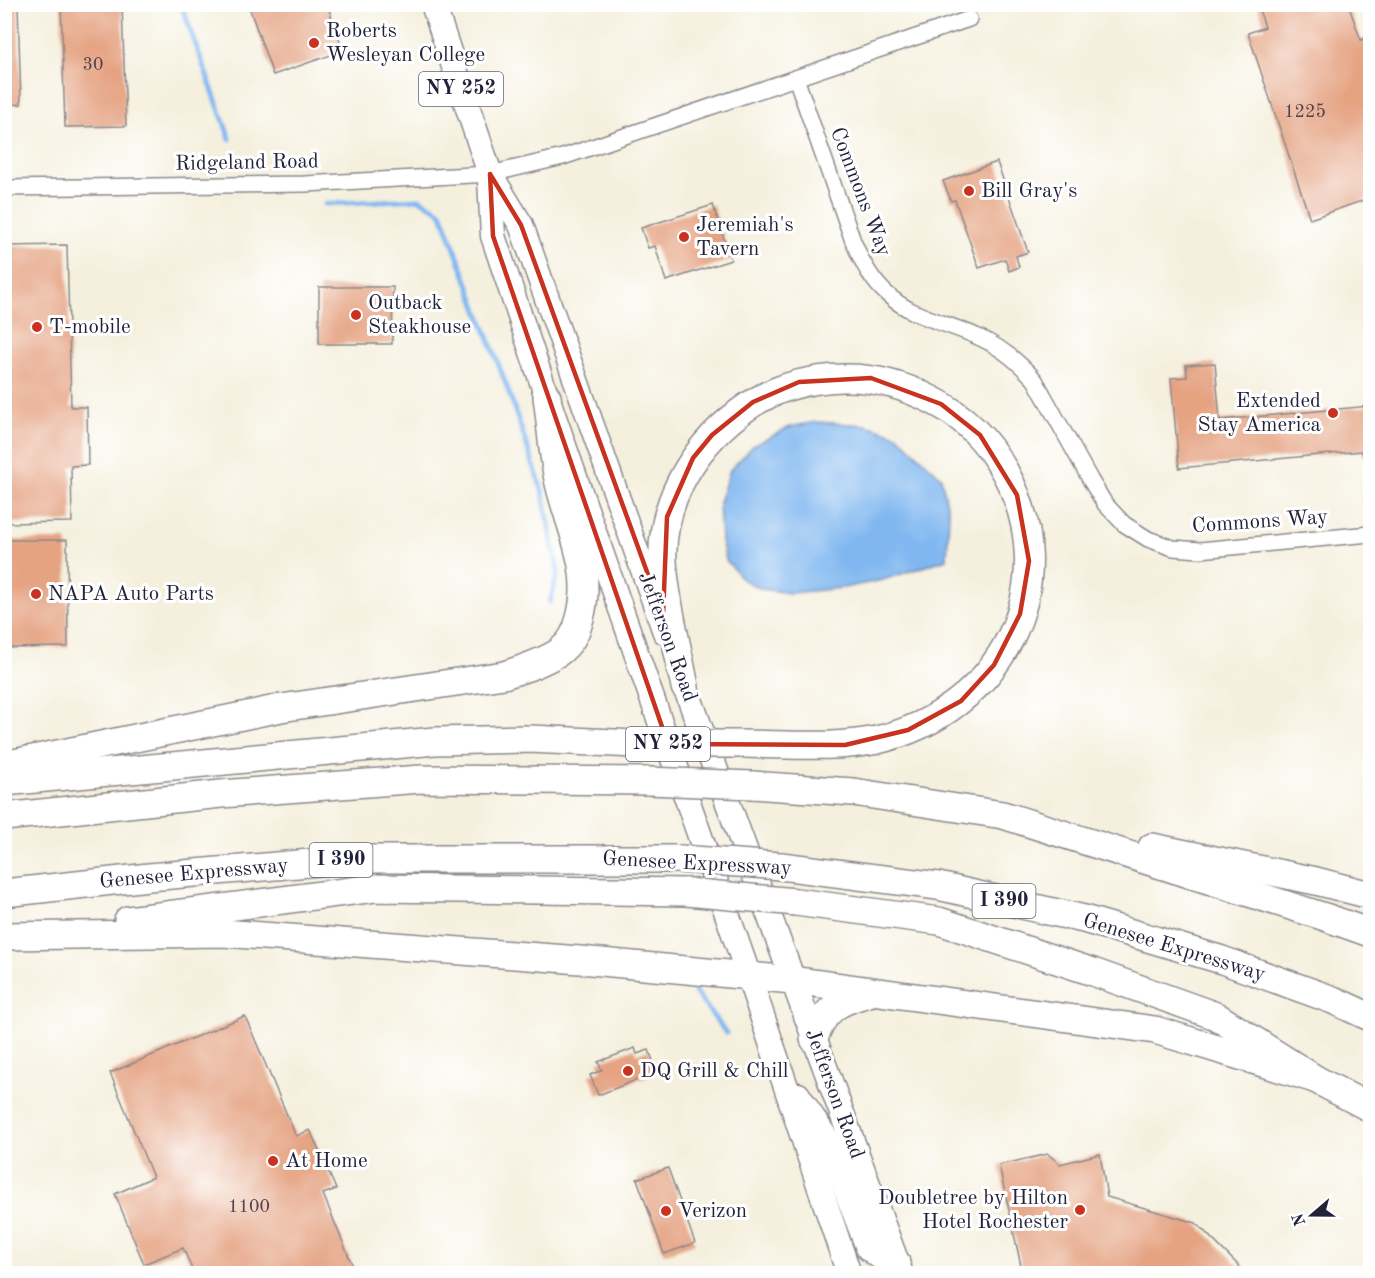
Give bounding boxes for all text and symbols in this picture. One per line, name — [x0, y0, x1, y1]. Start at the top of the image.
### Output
place label: Roberts Wesleyan College — [326, 21, 485, 66]
marker: Roberts Wesleyan College — [307, 36, 321, 50]
house number: 30 — [83, 56, 103, 74]
road number: NY 252 — [419, 72, 503, 106]
house number: 1225 — [1284, 103, 1326, 121]
street label: Commons Way — [826, 125, 894, 259]
street label: Ridgeland Road — [175, 151, 319, 175]
place label: Bill Gray's — [981, 181, 1077, 202]
marker: Bill Gray's — [962, 184, 976, 198]
place label: Jeremiah's Tavern — [696, 215, 794, 260]
marker: Jeremiah's Tavern — [677, 230, 691, 244]
place label: Outback Steakhouse — [368, 293, 471, 338]
marker: Outback Steakhouse — [349, 308, 363, 322]
place label: T-mobile — [49, 317, 131, 338]
marker: T-mobile — [30, 320, 44, 334]
place label: Extended Stay America — [1197, 391, 1321, 436]
marker: Extended Stay America — [1326, 406, 1340, 420]
street label: Commons Way — [1191, 507, 1329, 537]
street label: Jefferson Road — [634, 569, 700, 705]
place label: NAPA Auto Parts — [48, 584, 214, 605]
marker: NAPA Auto Parts — [29, 587, 43, 601]
road number: NY 252 — [626, 727, 710, 761]
road number: I 390 — [310, 843, 372, 877]
street label: Genesee Expressway — [602, 849, 792, 879]
street label: Genesee Expressway — [99, 855, 289, 893]
road number: I 390 — [972, 884, 1036, 918]
street label: Genesee Expressway — [1080, 910, 1268, 986]
street label: Jefferson Road — [801, 1026, 867, 1162]
place label: DQ Grill & Chill — [640, 1061, 789, 1082]
marker: DQ Grill & Chill — [621, 1064, 635, 1078]
place label: At Home — [285, 1151, 368, 1172]
marker: At Home — [266, 1154, 280, 1168]
north arrow — [1282, 1185, 1342, 1245]
place label: Doubletree by Hilton Hotel Rochester — [878, 1188, 1068, 1233]
house number: 1100 — [228, 1198, 270, 1216]
place label: Verizon — [678, 1201, 747, 1222]
marker: Doubletree by Hilton Hotel Rochester — [1073, 1203, 1087, 1217]
marker: Verizon — [659, 1204, 673, 1218]
text: N — [1290, 1210, 1309, 1228]

